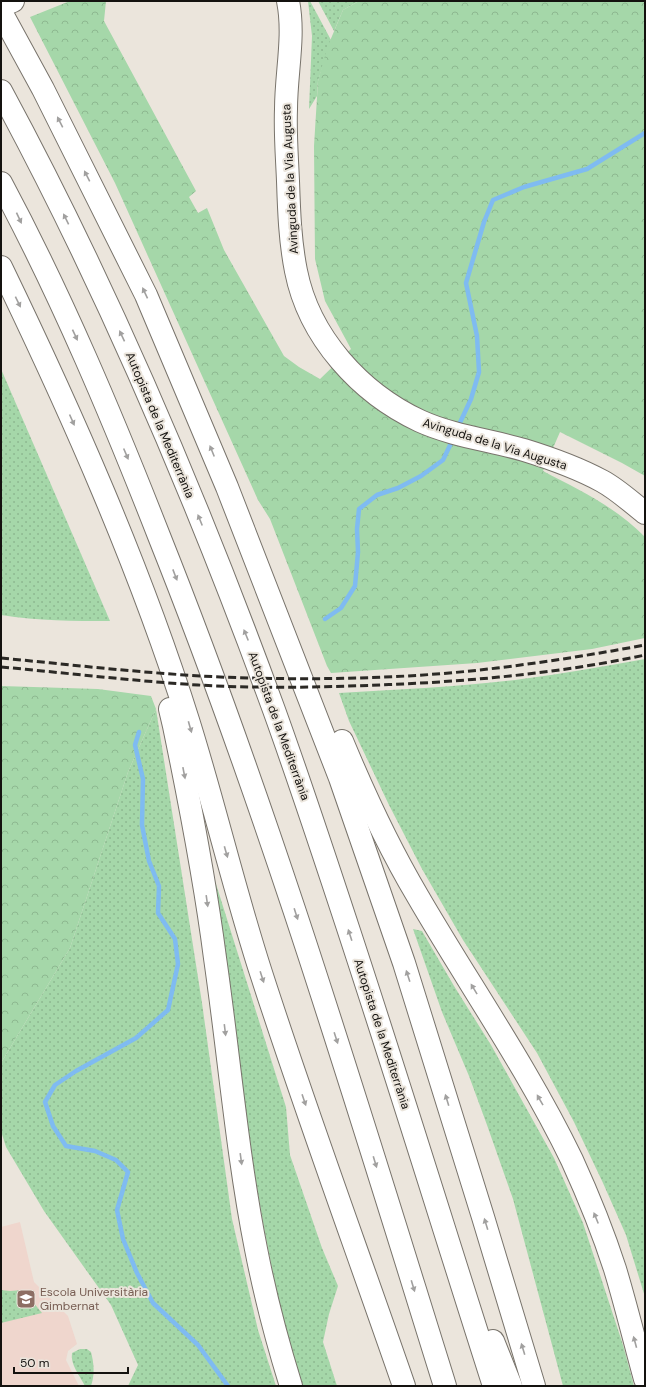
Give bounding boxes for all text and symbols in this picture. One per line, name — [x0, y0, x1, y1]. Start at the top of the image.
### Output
street label: Avinguda de la Via Augusta — [278, 104, 302, 254]
one-way arrow — [56, 116, 63, 127]
one-way arrow — [84, 171, 90, 182]
one-way arrow — [16, 212, 22, 223]
one-way arrow — [63, 213, 69, 224]
one-way arrow — [142, 287, 148, 298]
one-way arrow — [15, 296, 21, 308]
one-way arrow — [72, 329, 78, 341]
one-way arrow — [119, 330, 125, 342]
street label: Autopista de la Mediterrània — [122, 349, 198, 501]
street label: Avinguda de la Via Augusta — [421, 414, 569, 474]
one-way arrow — [69, 415, 75, 427]
one-way arrow — [209, 444, 215, 456]
one-way arrow — [124, 449, 130, 461]
one-way arrow — [197, 514, 203, 526]
one-way arrow — [172, 569, 178, 581]
one-way arrow — [242, 628, 248, 640]
street label: Autopista de la Mediterrània — [245, 649, 313, 803]
one-way arrow — [187, 722, 193, 734]
one-way arrow — [181, 767, 187, 780]
one-way arrow — [223, 847, 229, 859]
one-way arrow — [204, 895, 210, 907]
one-way arrow — [293, 909, 299, 921]
one-way arrow — [347, 929, 353, 941]
street label: Autopista de la Mediterrània — [350, 957, 414, 1111]
one-way arrow — [405, 969, 411, 981]
one-way arrow — [259, 971, 265, 983]
one-way arrow — [470, 984, 478, 994]
one-way arrow — [221, 1024, 228, 1036]
one-way arrow — [333, 1032, 339, 1044]
one-way arrow — [302, 1094, 308, 1106]
one-way arrow — [444, 1094, 450, 1106]
one-way arrow — [537, 1094, 544, 1106]
one-way arrow — [238, 1153, 244, 1165]
one-way arrow — [372, 1156, 378, 1168]
one-way arrow — [593, 1211, 599, 1223]
one-way arrow — [483, 1218, 489, 1230]
one-way arrow — [411, 1280, 417, 1292]
place label: Escola Universitària Gimbernat — [40, 1284, 148, 1314]
school or university icon: Escola Universitària Gimbernat — [15, 1288, 37, 1310]
one-way arrow — [632, 1335, 638, 1347]
one-way arrow — [520, 1342, 526, 1354]
scale bar — [14, 1349, 128, 1375]
text: 50 m — [20, 1355, 49, 1371]

